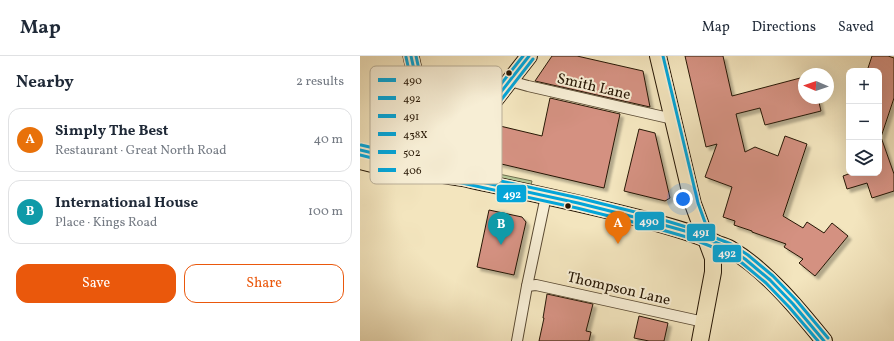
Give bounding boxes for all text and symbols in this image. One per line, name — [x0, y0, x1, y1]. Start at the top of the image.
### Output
text: Map — [20, 15, 61, 41]
text: Map — [702, 18, 730, 37]
text: Directions — [752, 18, 816, 37]
text: Saved — [838, 18, 874, 37]
legend — [370, 66, 502, 184]
unlabelled marker — [504, 68, 514, 78]
north arrow — [798, 68, 834, 104]
map controls — [846, 68, 882, 176]
button: + — [846, 68, 882, 104]
street label: Smith Lane — [555, 69, 633, 106]
text: Nearby — [16, 71, 74, 94]
text: 2 results — [296, 73, 344, 91]
text: 490 — [403, 74, 422, 89]
text: 492 — [403, 92, 421, 107]
button: − — [846, 104, 882, 140]
text: 491 — [403, 110, 419, 125]
text: Simply The Best — [55, 121, 169, 142]
text: 438X — [403, 128, 428, 143]
text: A — [25, 131, 35, 149]
text: 40 m — [314, 131, 343, 149]
button: layers — [846, 140, 882, 176]
text: Restaurant · Great North Road — [55, 142, 227, 160]
text: 502 — [403, 146, 421, 161]
text: 406 — [403, 164, 422, 179]
line badge: 492 — [496, 184, 527, 203]
text: 492 — [503, 188, 521, 203]
your location — [673, 189, 693, 209]
text: International House — [55, 193, 198, 214]
unlabelled marker — [563, 201, 573, 211]
text: B — [26, 203, 34, 221]
text: 100 m — [308, 203, 343, 221]
pin: A — [605, 211, 631, 244]
line badge: 490 — [634, 211, 665, 231]
pin: B — [488, 212, 514, 245]
text: Place · Kings Road — [55, 214, 157, 232]
text: 490 — [639, 215, 659, 230]
line badge: 491 — [686, 223, 716, 242]
text: 491 — [693, 226, 709, 241]
line badge: 492 — [712, 244, 742, 263]
text: 492 — [718, 247, 736, 262]
button: Save — [16, 264, 176, 303]
button: Share — [184, 264, 344, 303]
street label: Thompson Lane — [565, 267, 672, 312]

